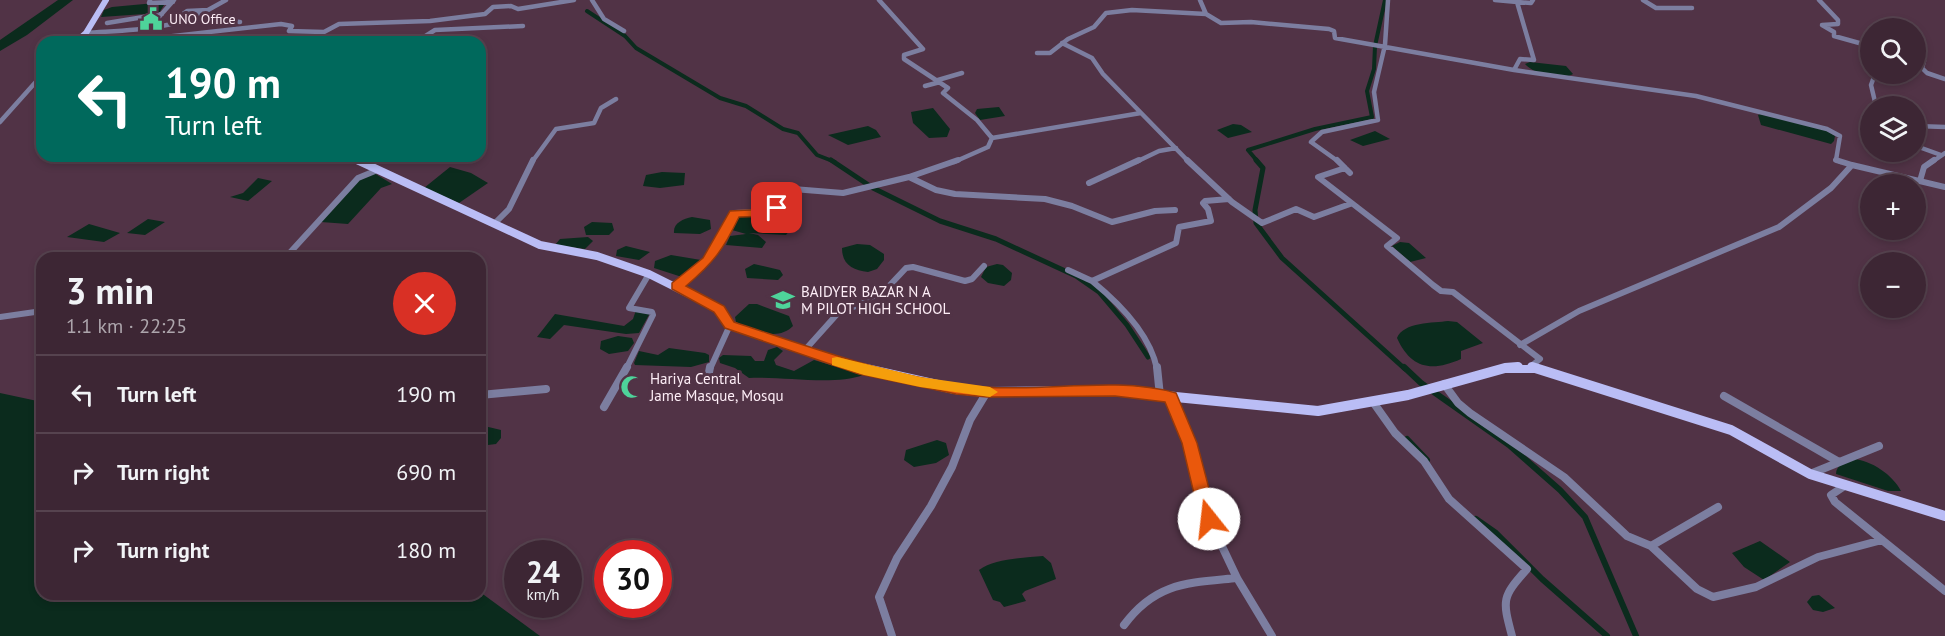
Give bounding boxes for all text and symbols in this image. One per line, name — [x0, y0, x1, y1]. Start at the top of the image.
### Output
public building icon: UNO Office — [138, 6, 164, 32]
place label: UNO Office — [169, 10, 236, 28]
map controls — [1860, 18, 1926, 318]
button: search — [1860, 18, 1926, 84]
text: 190 m — [165, 55, 281, 110]
icon: left — [66, 60, 144, 138]
button: layers — [1860, 96, 1926, 162]
text: Turn left — [165, 108, 262, 142]
button: + — [1860, 174, 1926, 240]
pin — [751, 182, 802, 233]
icon: arrive — [760, 191, 793, 224]
button: − — [1860, 252, 1926, 318]
text: 3 min — [66, 267, 154, 314]
button: close — [393, 272, 456, 335]
place label: BAIDYER BAZAR N A M PILOT HIGH SCHOOL — [801, 282, 950, 318]
school or university icon: BAIDYER BAZAR N A M PILOT HIGH SCHOOL — [770, 287, 796, 313]
text: 1.1 km · 22:25 — [66, 313, 187, 339]
place label: Hariya Central Jame Masque, Mosqu — [649, 369, 784, 405]
mosque icon: Hariya Central Jame Masque, Mosqu — [619, 374, 645, 400]
icon: left — [66, 378, 99, 411]
text: Turn left — [117, 380, 197, 408]
text: 190 m — [396, 380, 456, 408]
icon: right — [66, 456, 99, 489]
text: Turn right — [117, 458, 209, 486]
text: 690 m — [396, 458, 456, 486]
position arrow — [1177, 487, 1241, 551]
icon: right — [66, 534, 99, 567]
text: Turn right — [117, 536, 209, 564]
text: 180 m — [396, 536, 456, 564]
speed limit sign: 30 — [594, 540, 672, 618]
text: 24 — [526, 552, 560, 591]
text: km/h — [527, 585, 559, 604]

